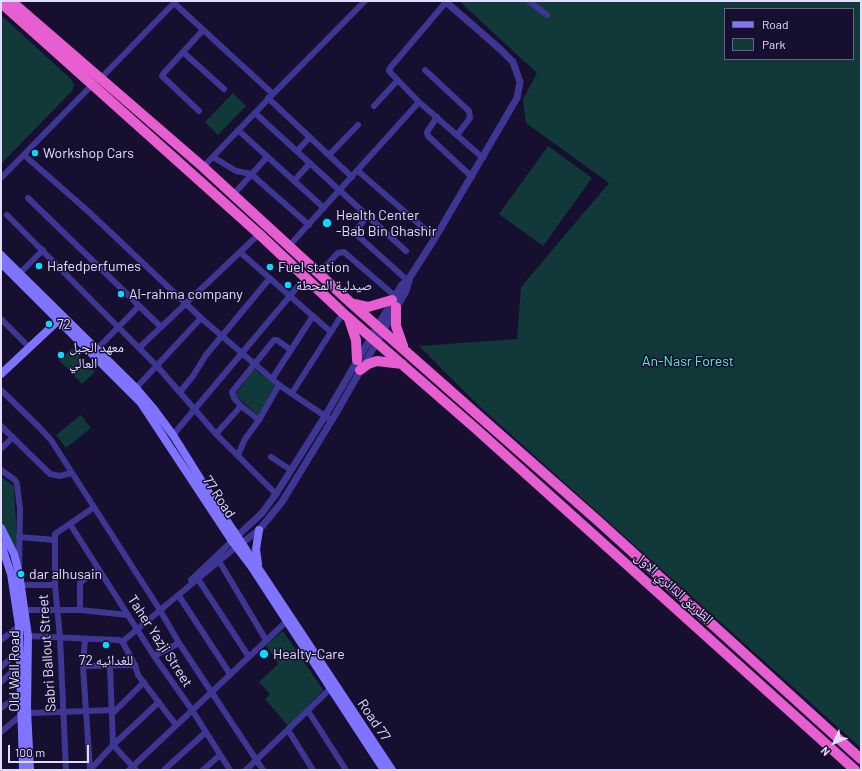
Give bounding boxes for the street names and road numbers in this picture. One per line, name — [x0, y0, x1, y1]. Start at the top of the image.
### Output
street label: 77 Road — [199, 473, 239, 521]
street label: الطريق الدائري الاول — [631, 548, 717, 628]
street label: Taher Yazji Street — [124, 592, 196, 690]
street label: Sabri Ballout Street — [35, 594, 59, 712]
street label: Old Wall Road — [6, 630, 22, 712]
street label: Road 77 — [354, 696, 394, 744]

